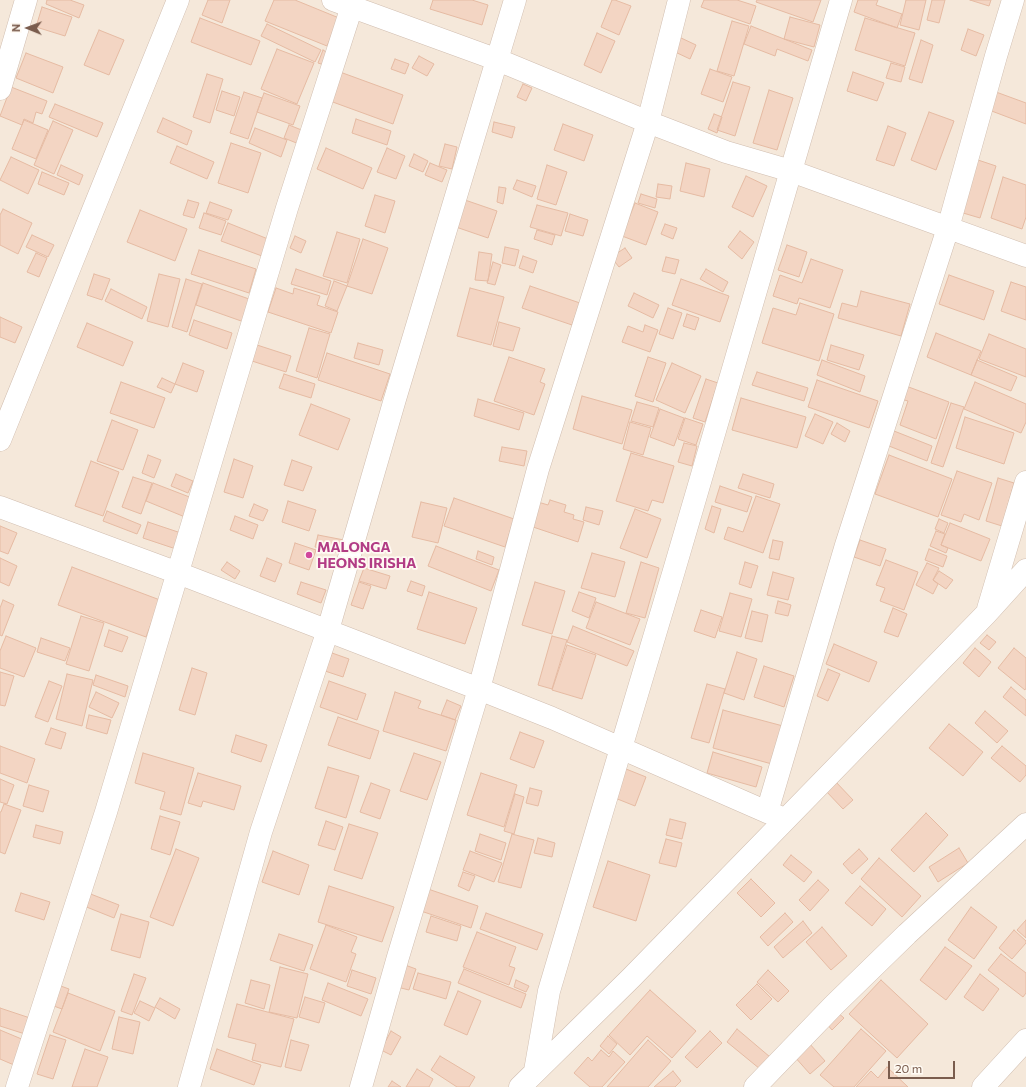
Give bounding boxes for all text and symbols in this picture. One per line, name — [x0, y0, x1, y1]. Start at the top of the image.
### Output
north arrow — [8, 8, 48, 48]
text: N — [9, 24, 22, 32]
place label: MALONGA HEONS IRISHA — [317, 539, 416, 572]
marker: MALONGA HEONS IRISHA — [304, 550, 314, 560]
scale bar — [890, 1053, 957, 1079]
text: 20 m — [895, 1061, 922, 1075]

